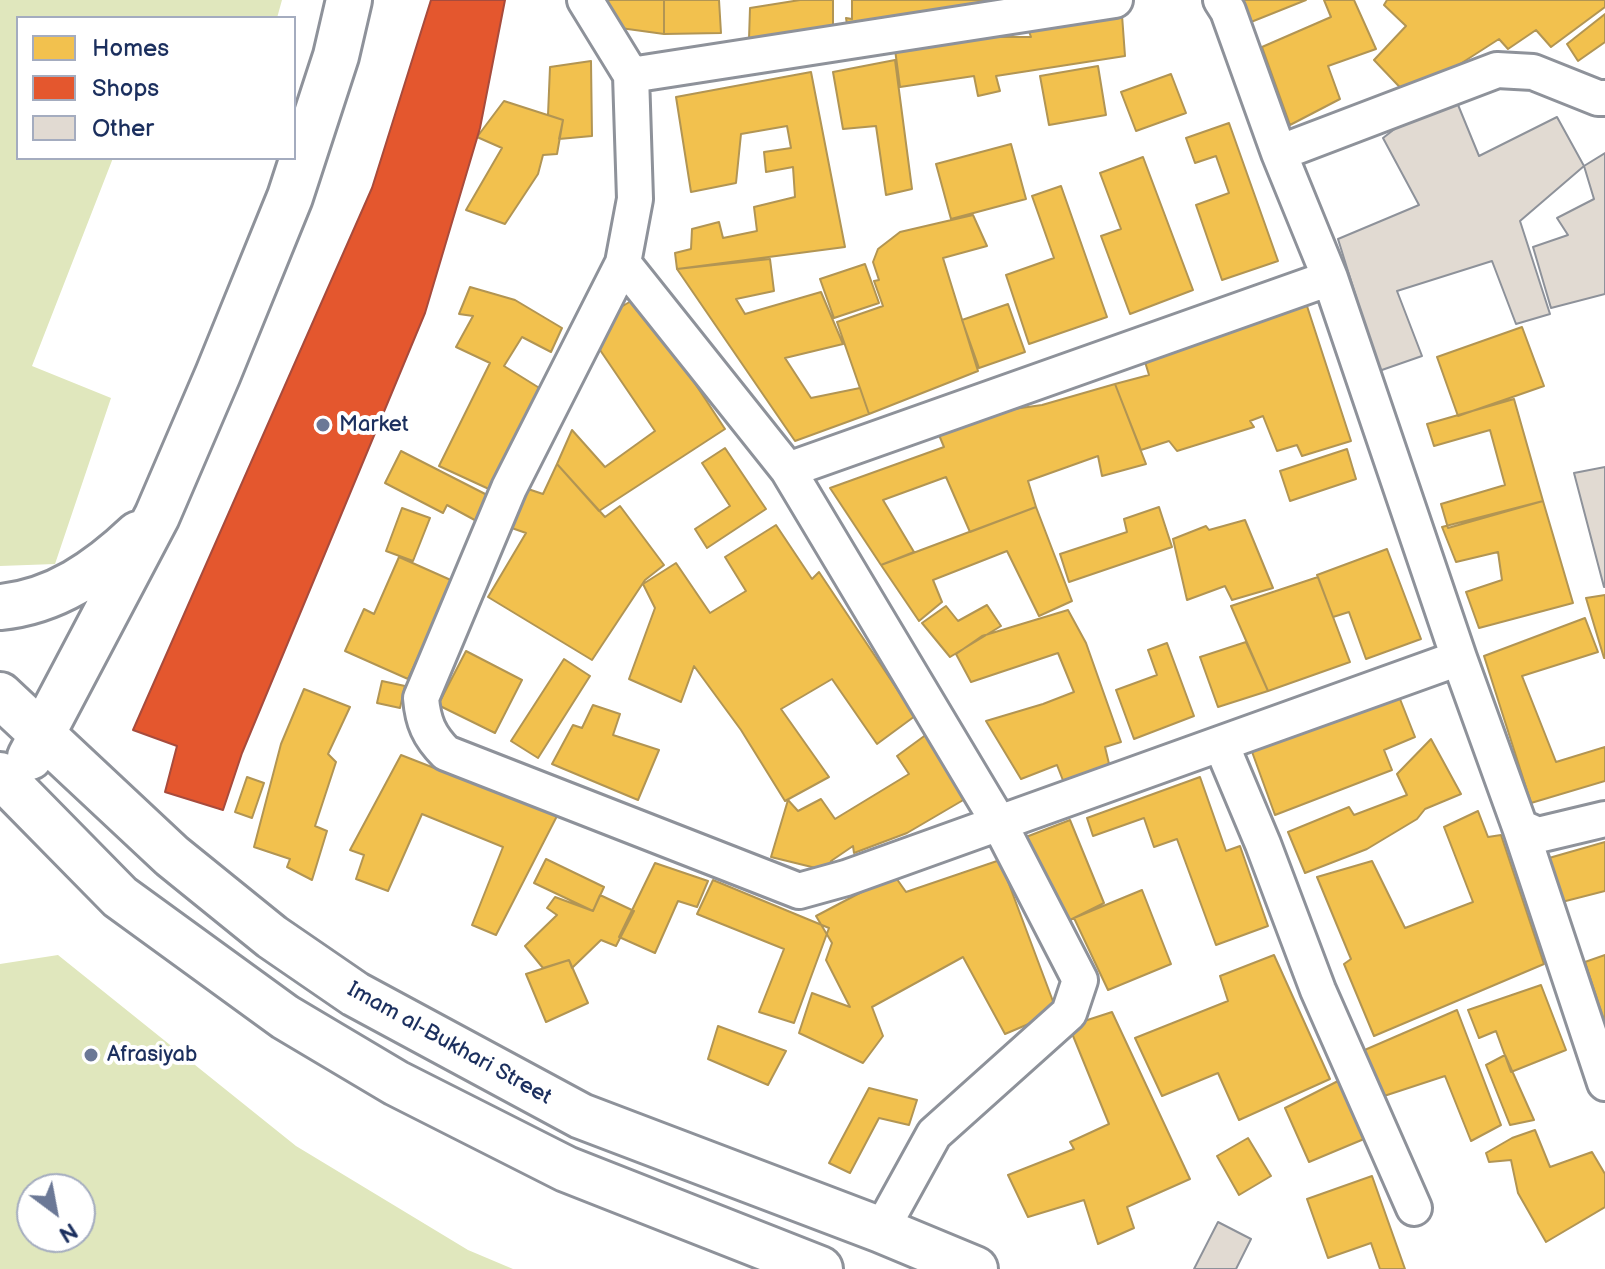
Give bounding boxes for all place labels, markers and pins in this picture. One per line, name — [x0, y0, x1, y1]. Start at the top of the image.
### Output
place label: Market — [339, 412, 409, 438]
marker: Market — [314, 416, 332, 434]
place label: Afrasiyab — [107, 1042, 197, 1068]
marker: Afrasiyab — [82, 1046, 100, 1064]

